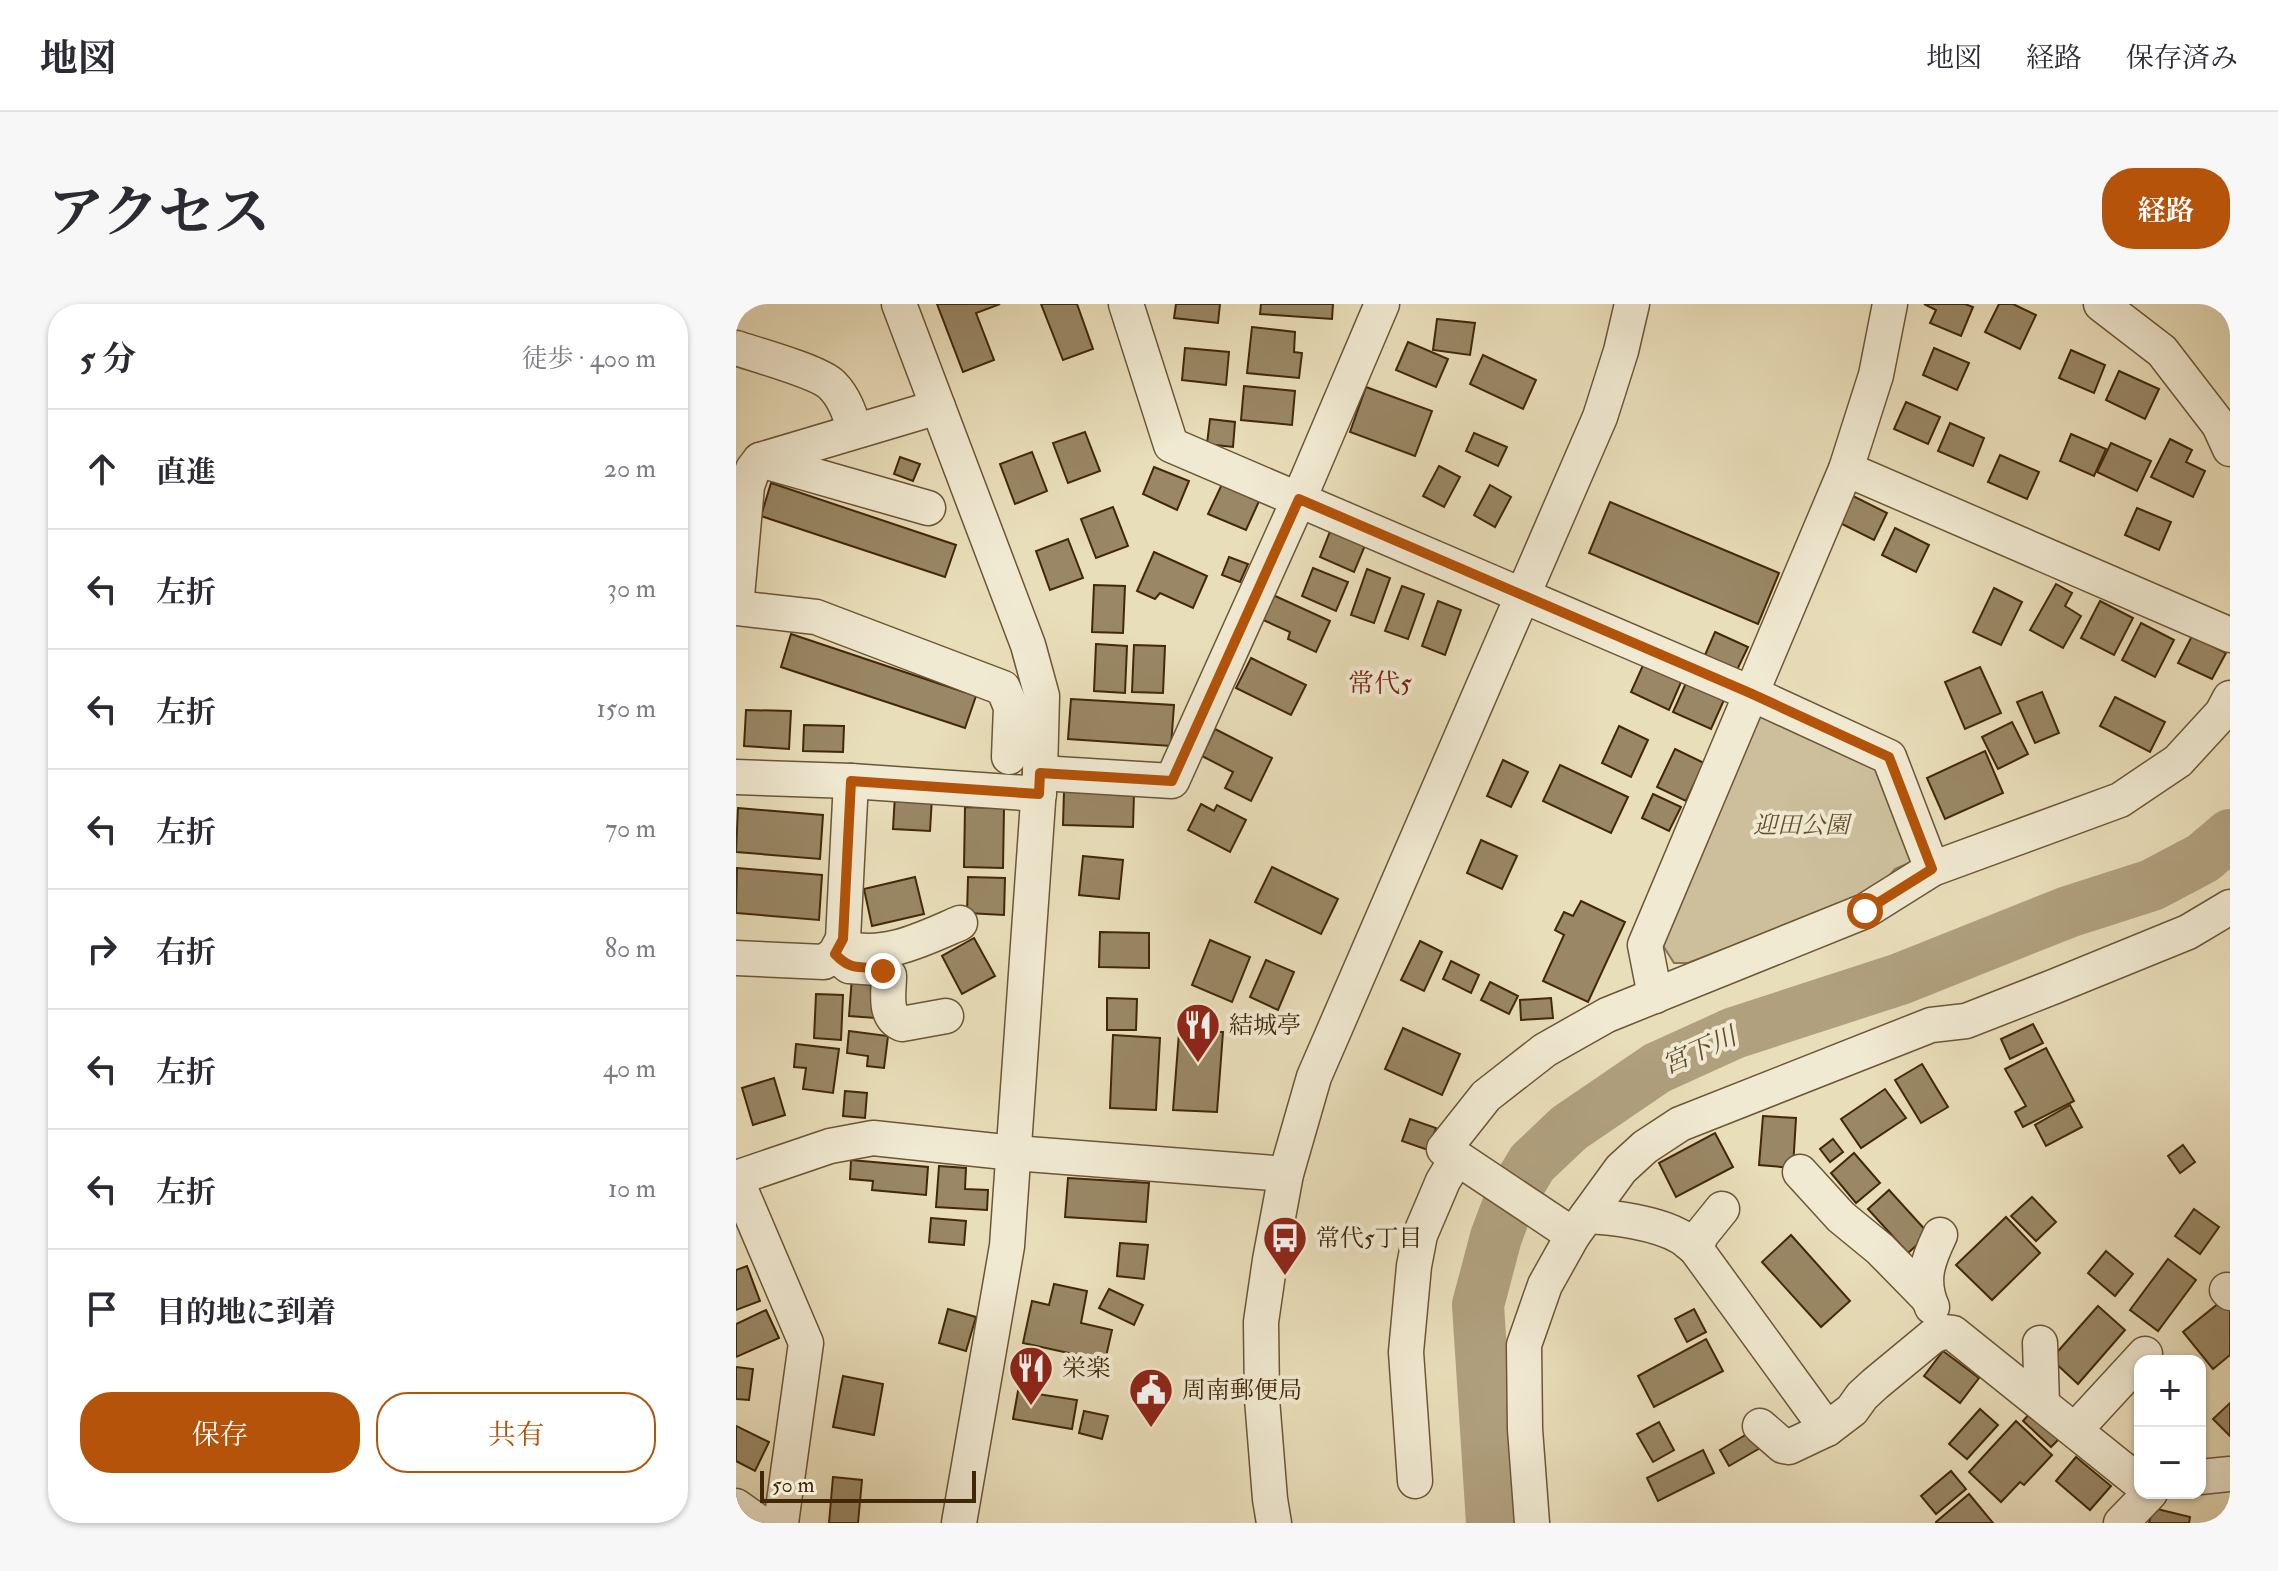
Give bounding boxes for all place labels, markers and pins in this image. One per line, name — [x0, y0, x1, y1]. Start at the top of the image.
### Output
restaurant icon: 結城亭 — [1174, 1001, 1222, 1064]
place label: 結城亭 — [1229, 1010, 1301, 1041]
bus stop icon: 常代5丁目 — [1261, 1214, 1309, 1277]
place label: 常代5丁目 — [1316, 1223, 1423, 1254]
restaurant icon: 栄楽 — [1007, 1344, 1055, 1407]
place label: 栄楽 — [1062, 1353, 1110, 1384]
public building icon: 周南郵便局 — [1127, 1366, 1175, 1429]
place label: 周南郵便局 — [1182, 1375, 1302, 1406]

